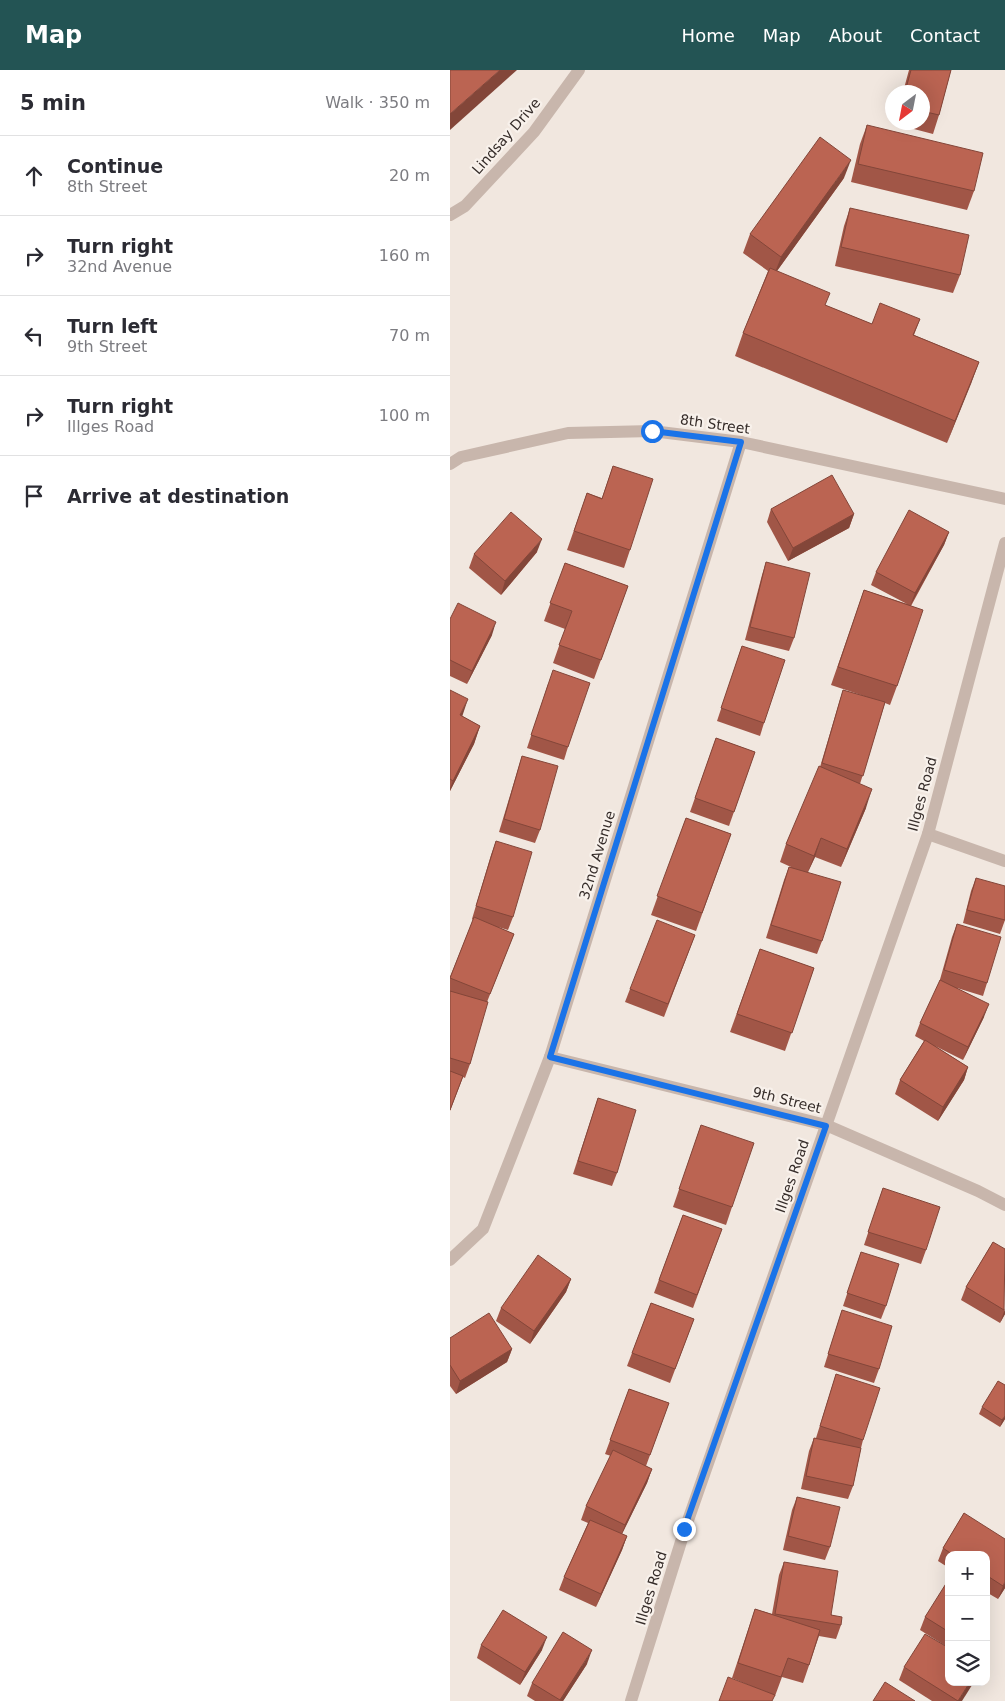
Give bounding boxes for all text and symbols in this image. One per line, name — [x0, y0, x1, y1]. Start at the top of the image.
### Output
text: Map — [25, 21, 82, 49]
text: Home — [682, 25, 735, 46]
text: Map — [763, 25, 801, 46]
text: About — [829, 25, 882, 46]
text: Contact — [910, 25, 980, 46]
north arrow — [885, 85, 930, 130]
text: 5 min — [20, 91, 86, 115]
text: Walk · 350 m — [325, 93, 430, 112]
street label: Lindsay Drive — [469, 95, 543, 177]
text: Continue — [67, 155, 163, 177]
icon: ahead — [20, 162, 48, 190]
text: 20 m — [389, 166, 430, 185]
text: 8th Street — [67, 177, 147, 196]
text: Turn right — [67, 235, 173, 257]
icon: right — [20, 242, 48, 270]
text: 160 m — [379, 246, 430, 265]
text: 32nd Avenue — [67, 257, 172, 276]
text: Turn left — [67, 315, 158, 337]
icon: left — [20, 322, 48, 350]
text: 70 m — [389, 326, 430, 345]
text: 9th Street — [67, 337, 147, 356]
text: Turn right — [67, 395, 173, 417]
icon: right — [20, 402, 48, 430]
text: 100 m — [379, 406, 430, 425]
street label: 8th Street — [679, 411, 751, 437]
text: Illges Road — [67, 417, 154, 436]
route start — [641, 420, 664, 443]
icon: arrive — [20, 482, 48, 510]
text: Arrive at destination — [67, 485, 289, 507]
street label: Illges Road — [904, 755, 940, 833]
street label: 32nd Avenue — [576, 809, 618, 901]
street label: 9th Street — [751, 1084, 824, 1116]
street label: Illges Road — [772, 1137, 812, 1215]
route end — [673, 1518, 696, 1541]
street label: Illges Road — [632, 1549, 670, 1627]
map controls — [945, 1551, 990, 1686]
button: + — [945, 1551, 990, 1596]
button: − — [945, 1596, 990, 1641]
button: layers — [945, 1641, 990, 1686]

